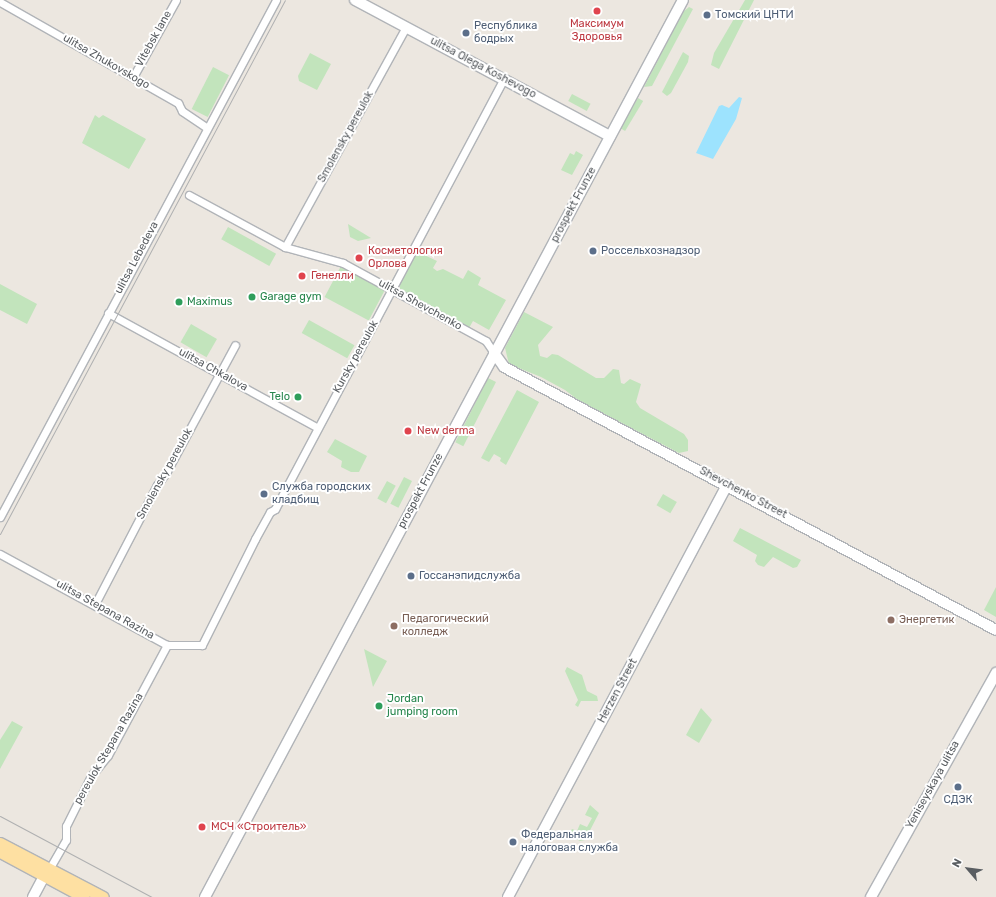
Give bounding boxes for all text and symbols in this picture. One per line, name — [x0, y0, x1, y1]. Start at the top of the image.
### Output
marker: Максимум Здоровья — [591, 5, 603, 17]
place label: Томский ЦНТИ — [715, 8, 794, 22]
street label: Vitebsk lane — [133, 9, 175, 69]
marker: Томский ЦНТИ — [702, 10, 712, 20]
place label: Максимум Здоровья — [570, 18, 624, 44]
place label: Республика бодрых — [474, 20, 537, 46]
marker: Республика бодрых — [461, 28, 471, 38]
street label: ulitsa Zhukovskogo — [60, 32, 152, 92]
street label: ulitsa Olega Koshevogo — [428, 34, 538, 102]
street label: Smolensky pereulok — [315, 89, 377, 185]
street label: prospekt Frunze — [549, 165, 599, 245]
street label: ulitsa Lebedeva — [112, 220, 162, 296]
place label: Россельхознадзор — [601, 244, 700, 258]
place label: Косметология Орлова — [368, 245, 443, 271]
marker: Россельхознадзор — [588, 246, 598, 256]
marker: Косметология Орлова — [353, 252, 365, 264]
place label: Генелли — [311, 269, 354, 283]
marker: Генелли — [296, 270, 308, 282]
street label: ulitsa Shevchenko — [376, 277, 464, 333]
place label: Garage gym — [260, 290, 322, 304]
marker: Garage gym — [247, 292, 257, 302]
place label: Maximus — [187, 295, 232, 309]
marker: Maximus — [174, 297, 184, 307]
street label: Kursky pereulok — [330, 318, 382, 396]
street label: ulitsa Chkalova — [176, 346, 250, 394]
place label: Telo — [270, 390, 290, 404]
marker: Telo — [293, 392, 303, 402]
place label: New derma — [417, 424, 475, 438]
marker: New derma — [402, 425, 414, 437]
street label: Smolensky pereulok — [134, 426, 196, 522]
street label: prospekt Frunze — [396, 451, 446, 531]
street label: Shevchenko Street — [697, 464, 789, 522]
place label: Служба городских кладбищ — [272, 481, 371, 507]
marker: Служба городских кладбищ — [259, 489, 269, 499]
place label: Госсанэпидслужба — [419, 569, 520, 583]
marker: Госсанэпидслужба — [406, 571, 416, 581]
street label: ulitsa Stepana Razina — [54, 577, 156, 643]
place label: Педагогический колледж — [402, 613, 489, 639]
place label: Энергетик — [899, 613, 954, 627]
marker: Энергетик — [886, 615, 896, 625]
marker: Педагогический колледж — [389, 621, 399, 631]
street label: Herzen Street — [595, 657, 641, 725]
street label: pereulok Stepana Razina — [72, 691, 146, 807]
place label: Jordan jumping room — [387, 693, 458, 719]
marker: Jordan jumping room — [374, 701, 384, 711]
street label: Yeniseyskaya ulitsa — [903, 739, 963, 831]
marker: СДЭК — [953, 782, 963, 792]
place label: СДЭК — [943, 793, 973, 807]
place label: МСЧ «Строитель» — [211, 820, 306, 834]
marker: МСЧ «Строитель» — [196, 821, 208, 833]
place label: Федеральная налоговая служба — [521, 829, 618, 855]
marker: Федеральная налоговая служба — [508, 837, 518, 847]
north arrow — [948, 849, 988, 889]
text: N — [949, 857, 965, 870]

